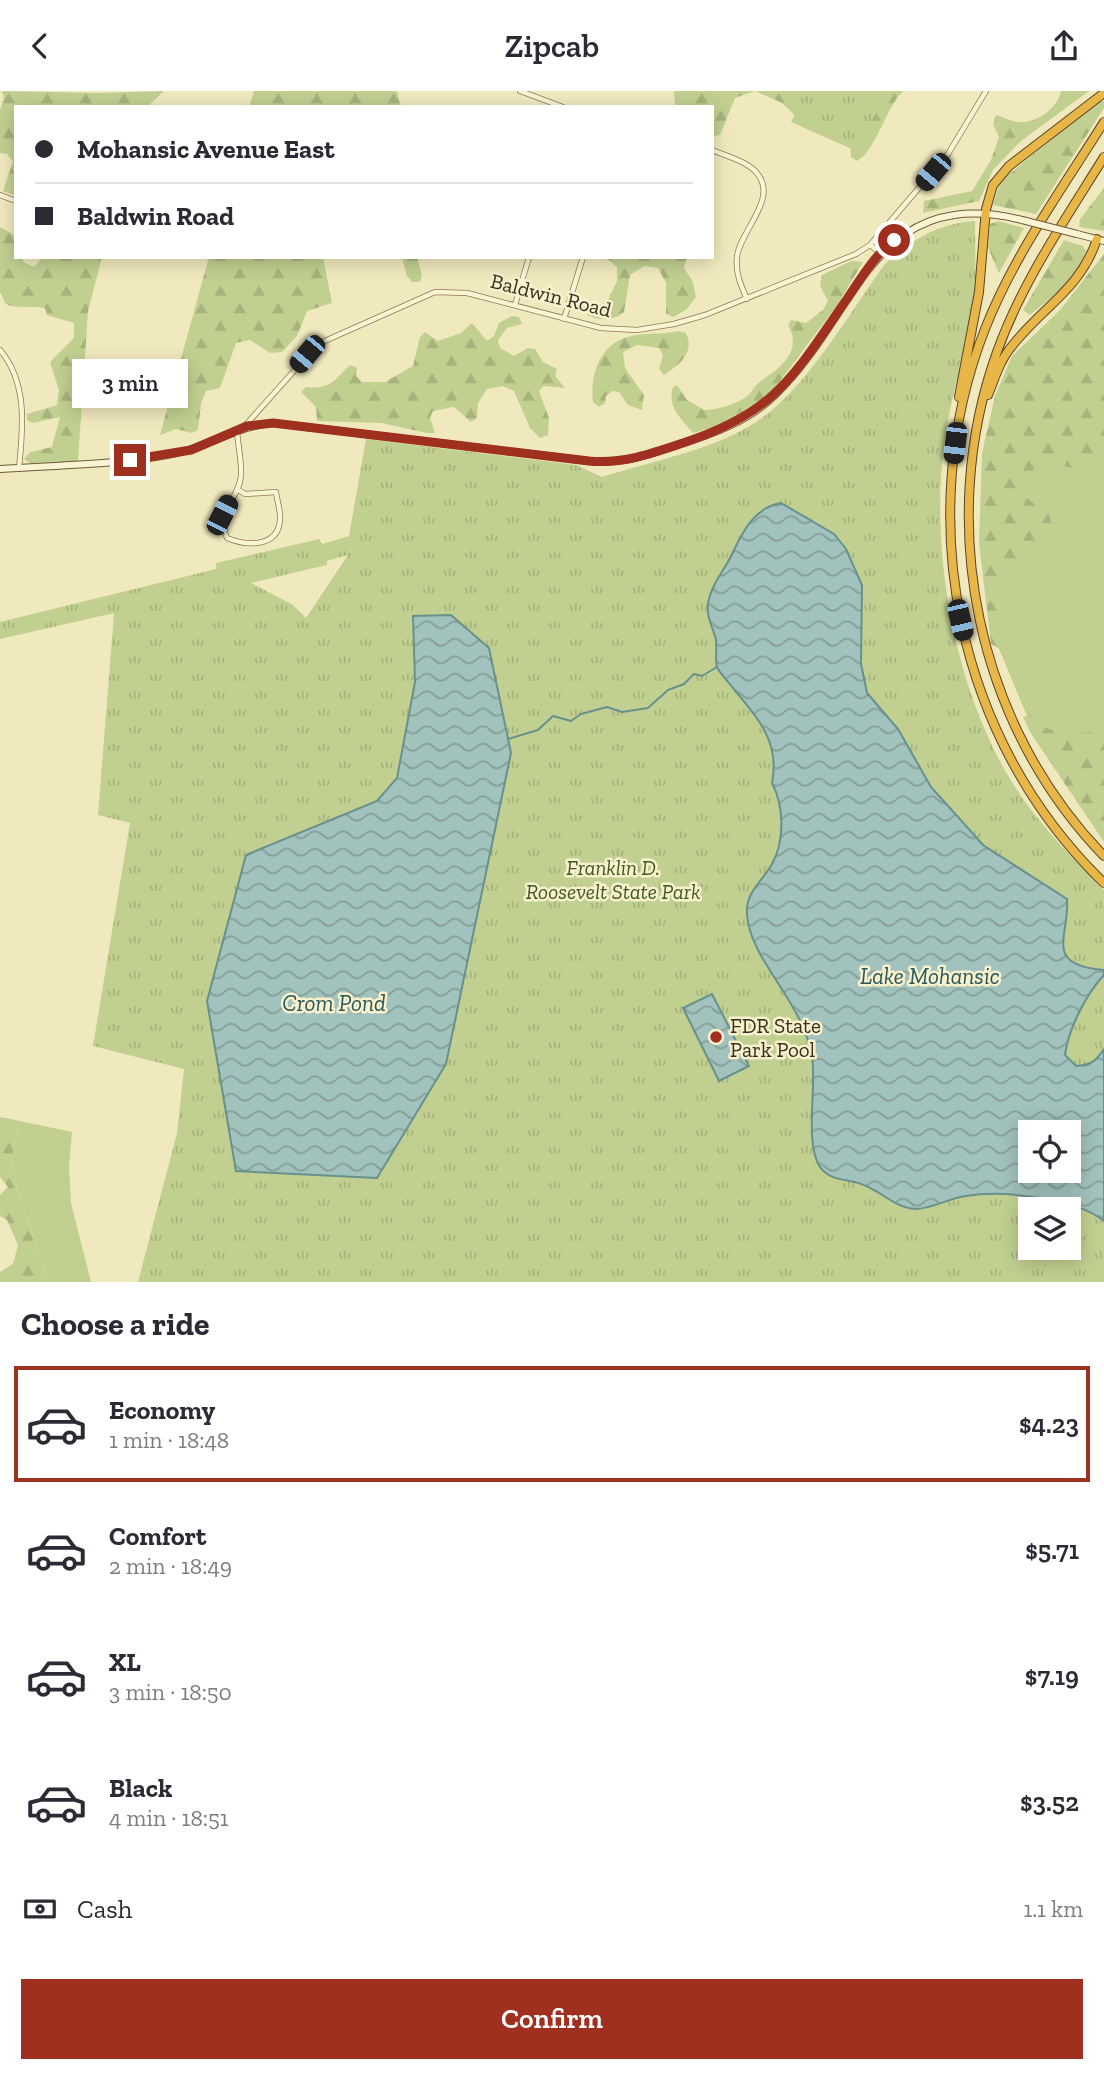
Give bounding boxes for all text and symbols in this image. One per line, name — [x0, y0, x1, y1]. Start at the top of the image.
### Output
icon: back — [21, 27, 59, 65]
text: Zipcab — [505, 27, 599, 65]
icon: share — [1045, 27, 1083, 65]
text: Mohansic Avenue East — [77, 133, 335, 165]
car — [912, 149, 955, 195]
text: Baldwin Road — [77, 200, 234, 232]
route start — [878, 224, 910, 256]
street label: Baldwin Road — [488, 268, 614, 322]
car — [286, 331, 329, 377]
callout: 3 min — [72, 359, 188, 407]
text: 3 min — [102, 369, 158, 397]
car — [943, 421, 968, 465]
route end — [114, 444, 146, 476]
car — [204, 492, 241, 538]
car — [946, 597, 975, 643]
park label: Franklin D. Roosevelt State Park — [526, 855, 700, 904]
water label: Lake Mohansic — [860, 962, 1000, 990]
water label: Crom Pond — [282, 989, 386, 1017]
place label: FDR State Park Pool — [730, 1013, 821, 1062]
marker: FDR State Park Pool — [708, 1029, 724, 1045]
map controls — [1018, 1120, 1081, 1260]
button: locate — [1018, 1120, 1081, 1183]
button: layers — [1018, 1197, 1081, 1260]
text: Choose a ride — [21, 1305, 209, 1343]
icon: car — [25, 1393, 88, 1456]
text: Economy — [109, 1394, 215, 1426]
text: $4.23 — [1019, 1408, 1079, 1440]
text: 1 min · 18:48 — [109, 1426, 229, 1454]
icon: car — [25, 1519, 88, 1582]
text: Comfort — [109, 1520, 206, 1552]
text: $5.71 — [1025, 1534, 1079, 1566]
text: 2 min · 18:49 — [109, 1552, 232, 1580]
icon: car — [25, 1645, 88, 1708]
text: XL — [109, 1646, 141, 1678]
text: $7.19 — [1025, 1660, 1079, 1692]
text: 3 min · 18:50 — [109, 1678, 232, 1706]
icon: car — [25, 1771, 88, 1834]
text: Black — [109, 1772, 172, 1804]
text: $3.52 — [1020, 1786, 1079, 1818]
text: 4 min · 18:51 — [109, 1804, 229, 1832]
icon: cash — [21, 1890, 59, 1928]
text: Cash — [77, 1893, 132, 1925]
text: 1.1 km — [1023, 1895, 1083, 1923]
button: Confirm — [21, 1979, 1083, 2059]

